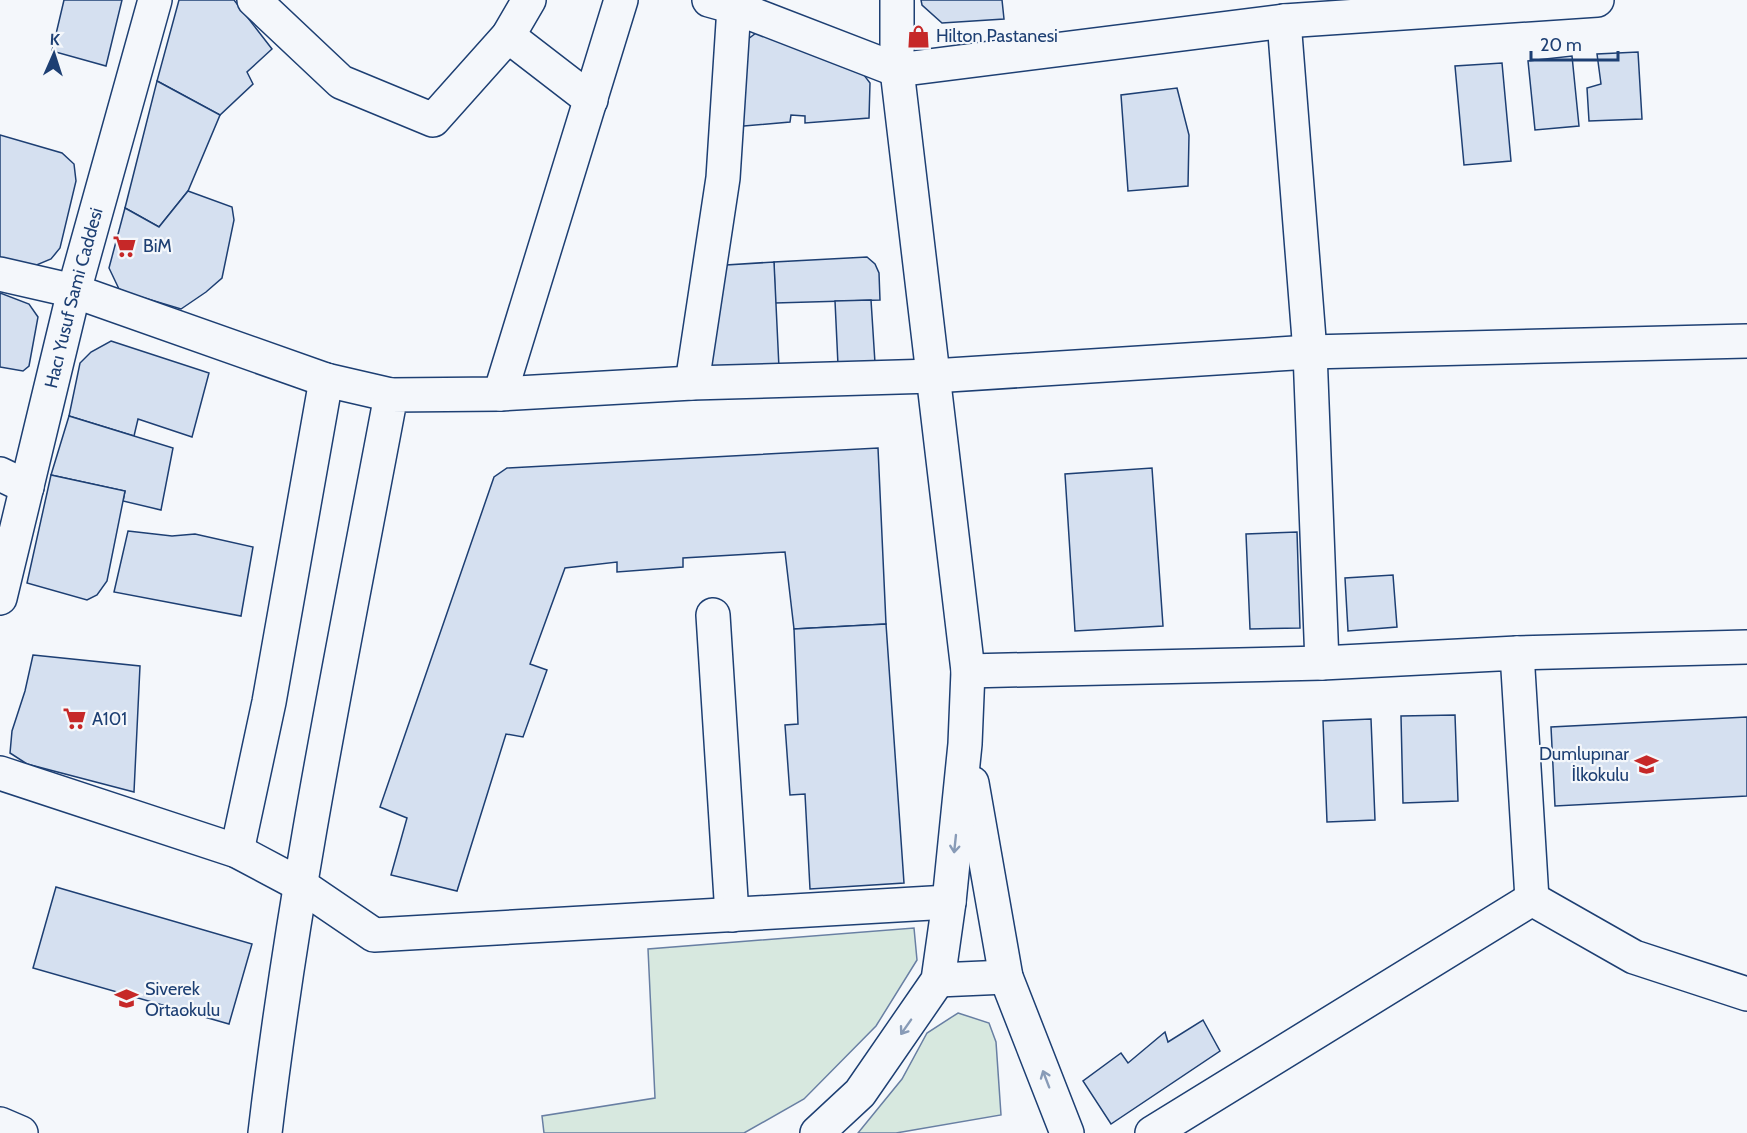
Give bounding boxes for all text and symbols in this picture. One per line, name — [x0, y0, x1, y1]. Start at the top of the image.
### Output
shop icon: Hilton Pastanesi — [905, 23, 931, 49]
north arrow — [24, 24, 84, 84]
scale bar — [1531, 24, 1618, 62]
place label: Hilton Pastanesi — [936, 25, 1058, 47]
text: K — [49, 30, 60, 49]
text: 20 m — [1540, 34, 1582, 56]
street label: Hacı Yusuf Sami Caddesi — [40, 205, 108, 390]
supermarket icon: BiM — [112, 233, 138, 259]
place label: BiM — [143, 235, 172, 257]
supermarket icon: A101 — [61, 706, 87, 732]
place label: A101 — [92, 708, 127, 730]
place label: Dumlupınar İlkokulu — [1539, 743, 1629, 786]
school or university icon: Dumlupınar İlkokulu — [1634, 751, 1660, 777]
one-way arrow — [949, 833, 960, 853]
place label: Siverek Ortaokulu — [145, 978, 220, 1021]
school or university icon: Siverek Ortaokulu — [114, 986, 140, 1012]
one-way arrow — [900, 1019, 912, 1035]
one-way arrow — [1039, 1070, 1050, 1088]

